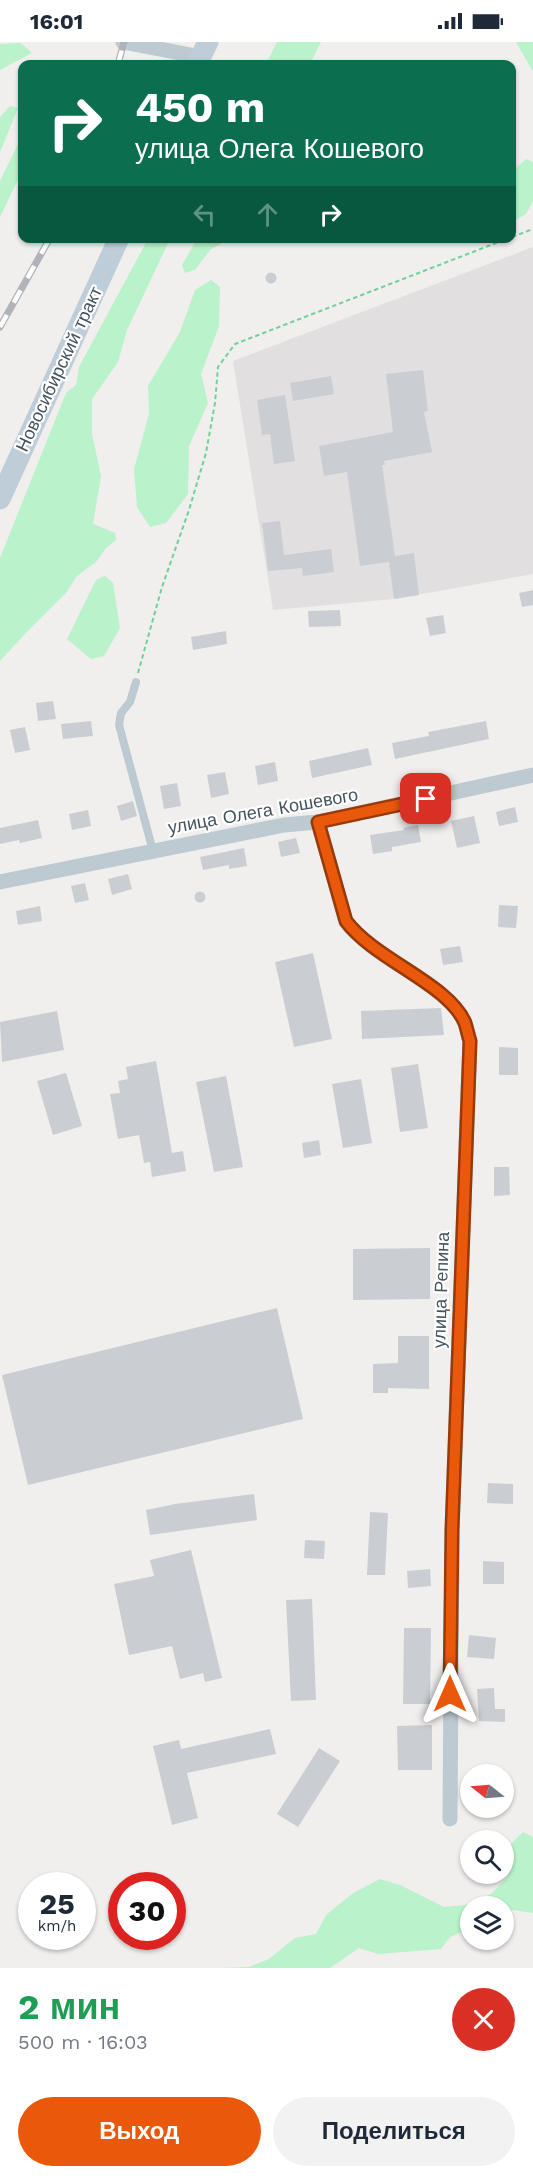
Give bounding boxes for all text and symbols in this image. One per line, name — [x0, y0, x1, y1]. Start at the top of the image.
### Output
text: 16:01 — [30, 9, 83, 34]
text: 450 m — [135, 83, 265, 132]
icon: right — [36, 84, 114, 162]
text: улица Олега Кошевого — [135, 133, 424, 165]
icon: left — [188, 198, 221, 231]
icon: ahead — [251, 198, 284, 231]
icon: right — [314, 198, 347, 231]
street label: Новосибирский тракт — [11, 283, 106, 455]
pin — [400, 773, 451, 824]
icon: arrive — [409, 782, 442, 815]
street label: улица Олега Кошевого — [166, 783, 360, 838]
street label: улица Репина — [428, 1230, 453, 1349]
position arrow — [418, 1662, 482, 1726]
north arrow — [460, 1764, 514, 1818]
map controls — [460, 1764, 514, 1950]
button: search — [460, 1830, 514, 1884]
speed limit sign: 30 — [108, 1872, 186, 1950]
text: 25 — [39, 1886, 75, 1921]
button: layers — [460, 1896, 514, 1950]
text: km/h — [38, 1917, 76, 1935]
text: 2 мин — [18, 1986, 120, 2028]
button: close — [452, 1988, 515, 2051]
text: 500 m · 16:03 — [18, 2030, 148, 2054]
button: Выход — [18, 2097, 261, 2166]
button: Поделиться — [273, 2097, 515, 2166]

